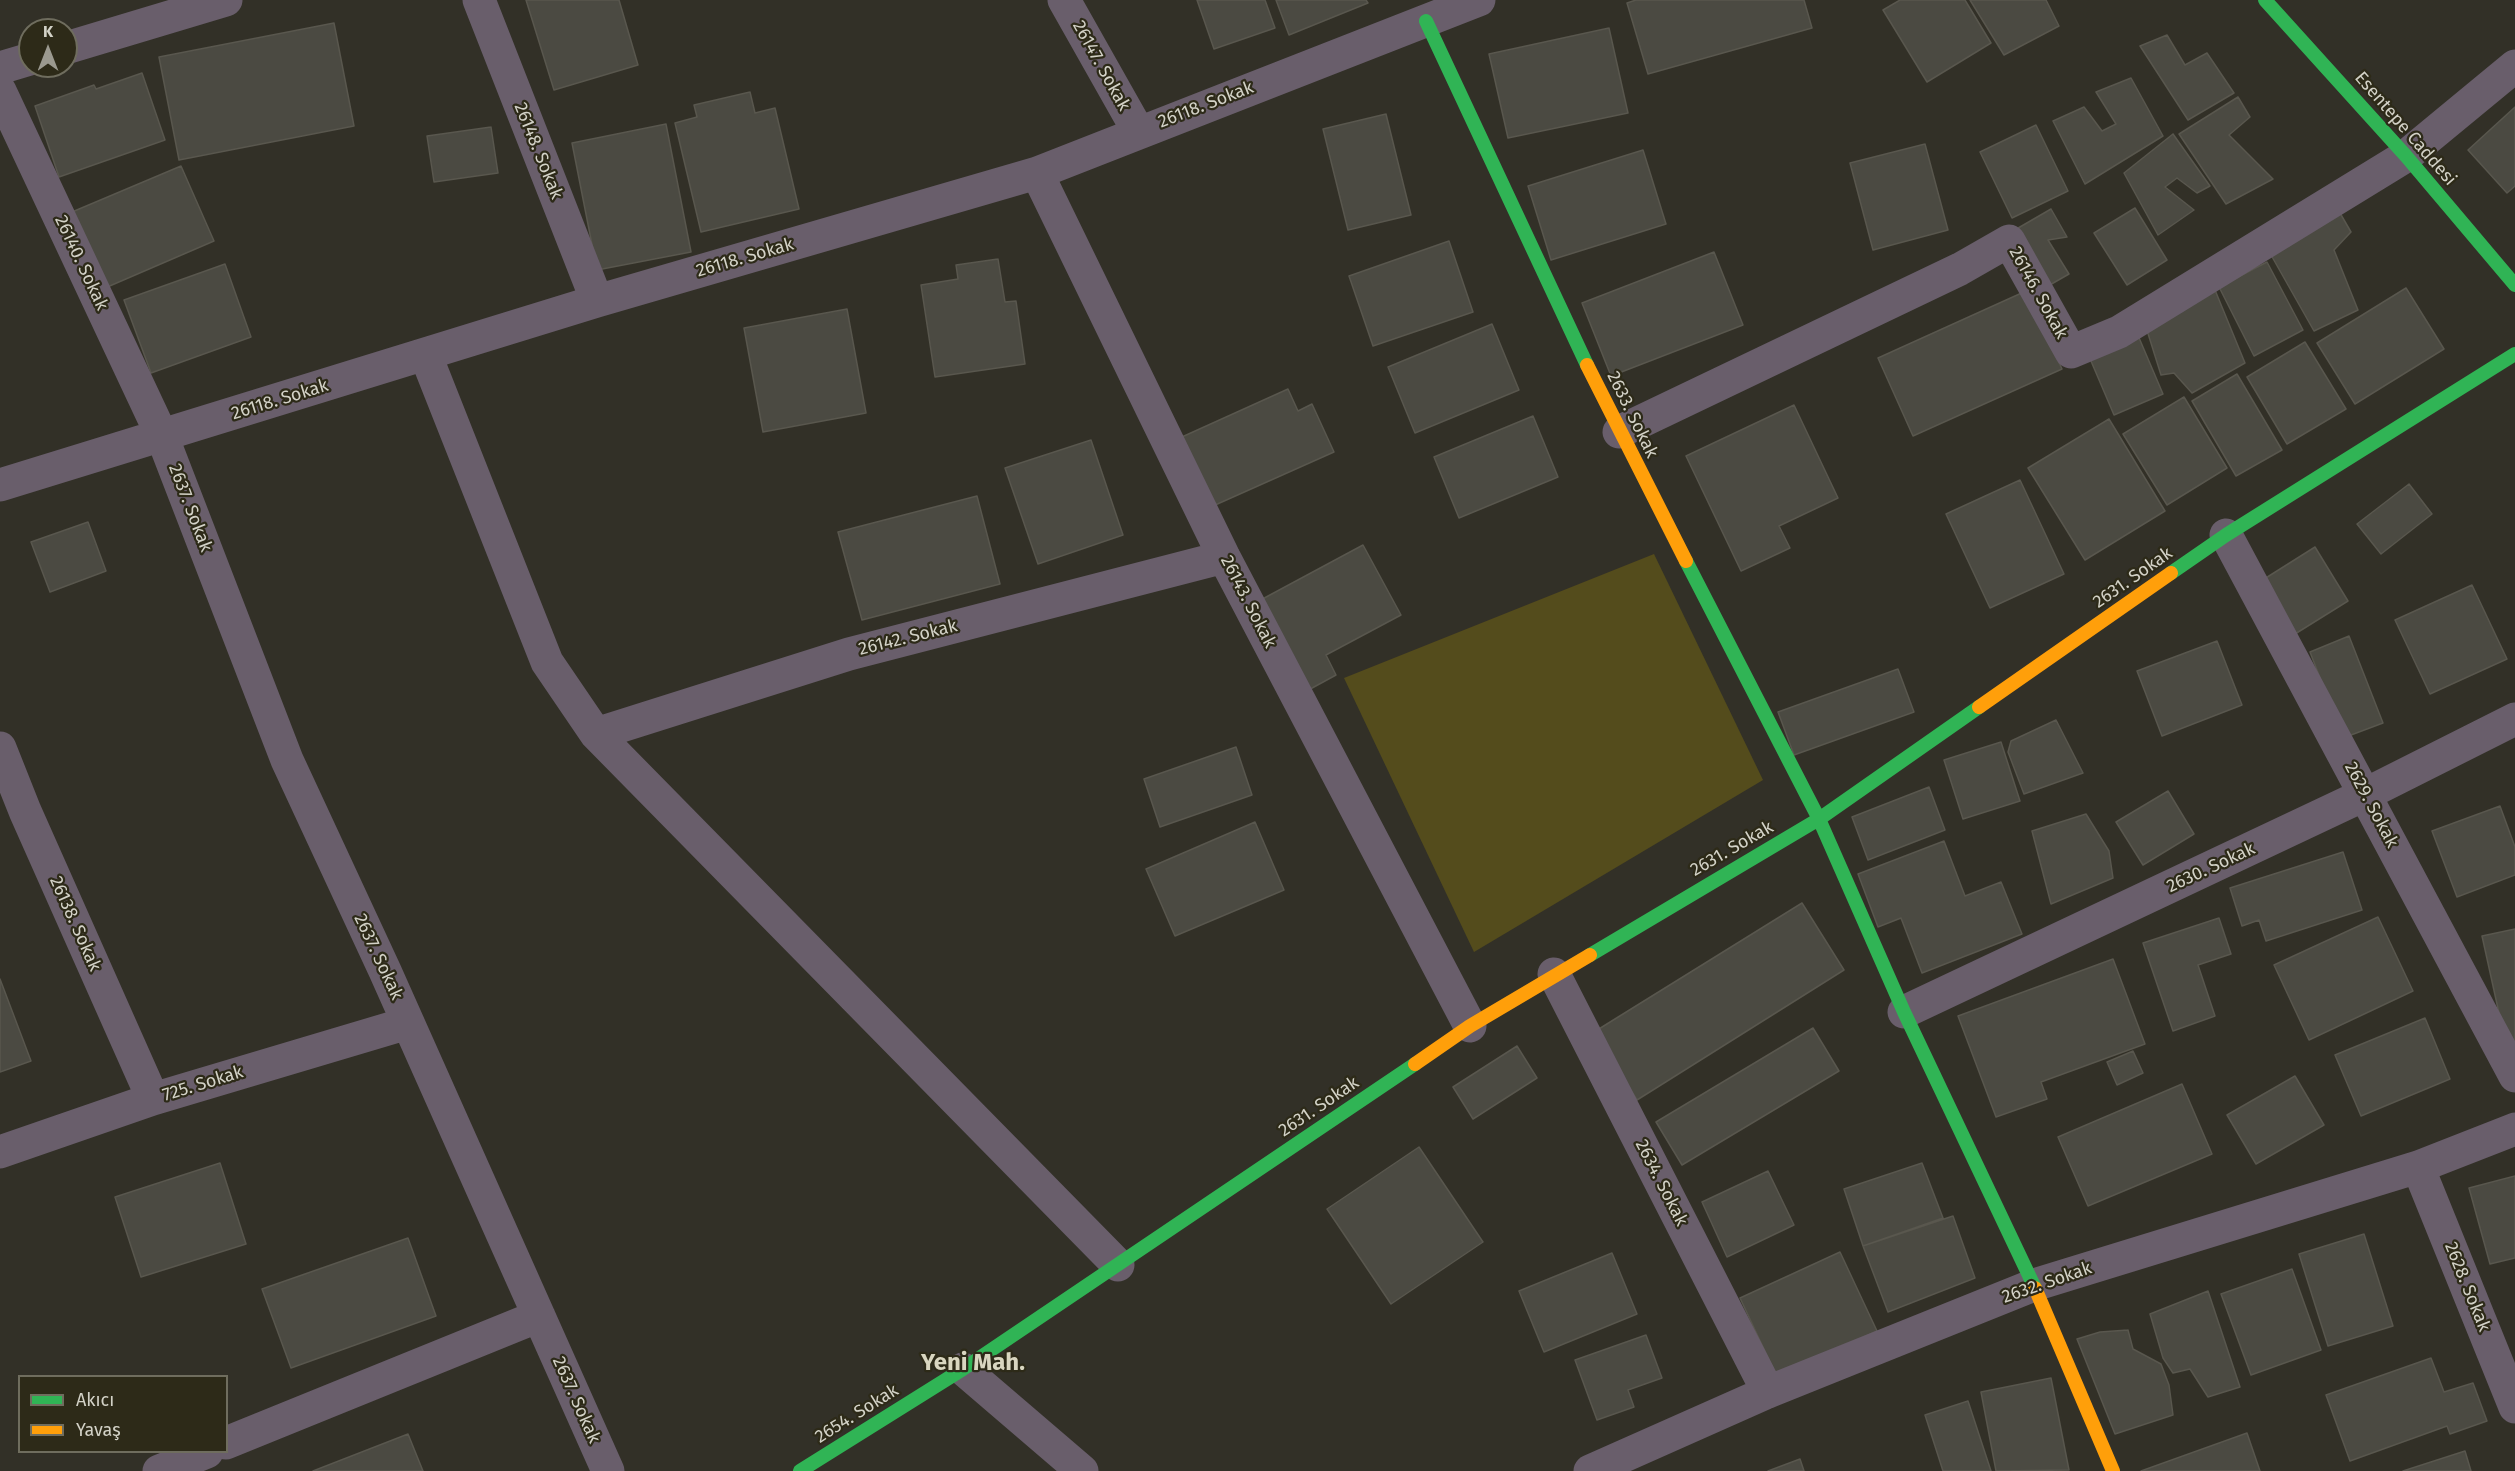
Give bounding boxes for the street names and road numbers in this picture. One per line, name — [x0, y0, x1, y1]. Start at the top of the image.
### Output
street label: 26147. Sokak — [1067, 17, 1135, 115]
street label: Esentepe Caddesi — [2350, 68, 2460, 190]
street label: 26118. Sokak — [1155, 77, 1257, 133]
street label: 26148. Sokak — [509, 100, 567, 202]
street label: 26140. Sokak — [50, 212, 112, 314]
street label: 26118. Sokak — [694, 234, 796, 282]
street label: 26146. Sokak — [2004, 243, 2072, 343]
street label: 2633. Sokak — [1602, 368, 1662, 462]
street label: 26118. Sokak — [229, 375, 331, 425]
street label: 2637. Sokak — [163, 461, 217, 555]
street label: 2631. Sokak — [2089, 543, 2177, 613]
street label: 26143. Sokak — [1215, 552, 1281, 652]
street label: 26142. Sokak — [856, 615, 960, 661]
street label: 2629. Sokak — [2339, 759, 2403, 851]
street label: 2631. Sokak — [1687, 817, 1777, 881]
street label: 2630. Sokak — [2164, 838, 2258, 898]
street label: 26138. Sokak — [44, 873, 106, 975]
street label: 2637. Sokak — [349, 910, 407, 1004]
street label: 725. Sokak — [160, 1062, 246, 1106]
street label: 2631. Sokak — [1275, 1072, 1363, 1142]
street label: 2634. Sokak — [1630, 1136, 1692, 1230]
street label: 2628. Sokak — [2439, 1239, 2495, 1335]
street label: 2632. Sokak — [1999, 1258, 2095, 1308]
street label: 2637. Sokak — [547, 1353, 605, 1447]
street label: 2654. Sokak — [811, 1380, 903, 1448]

